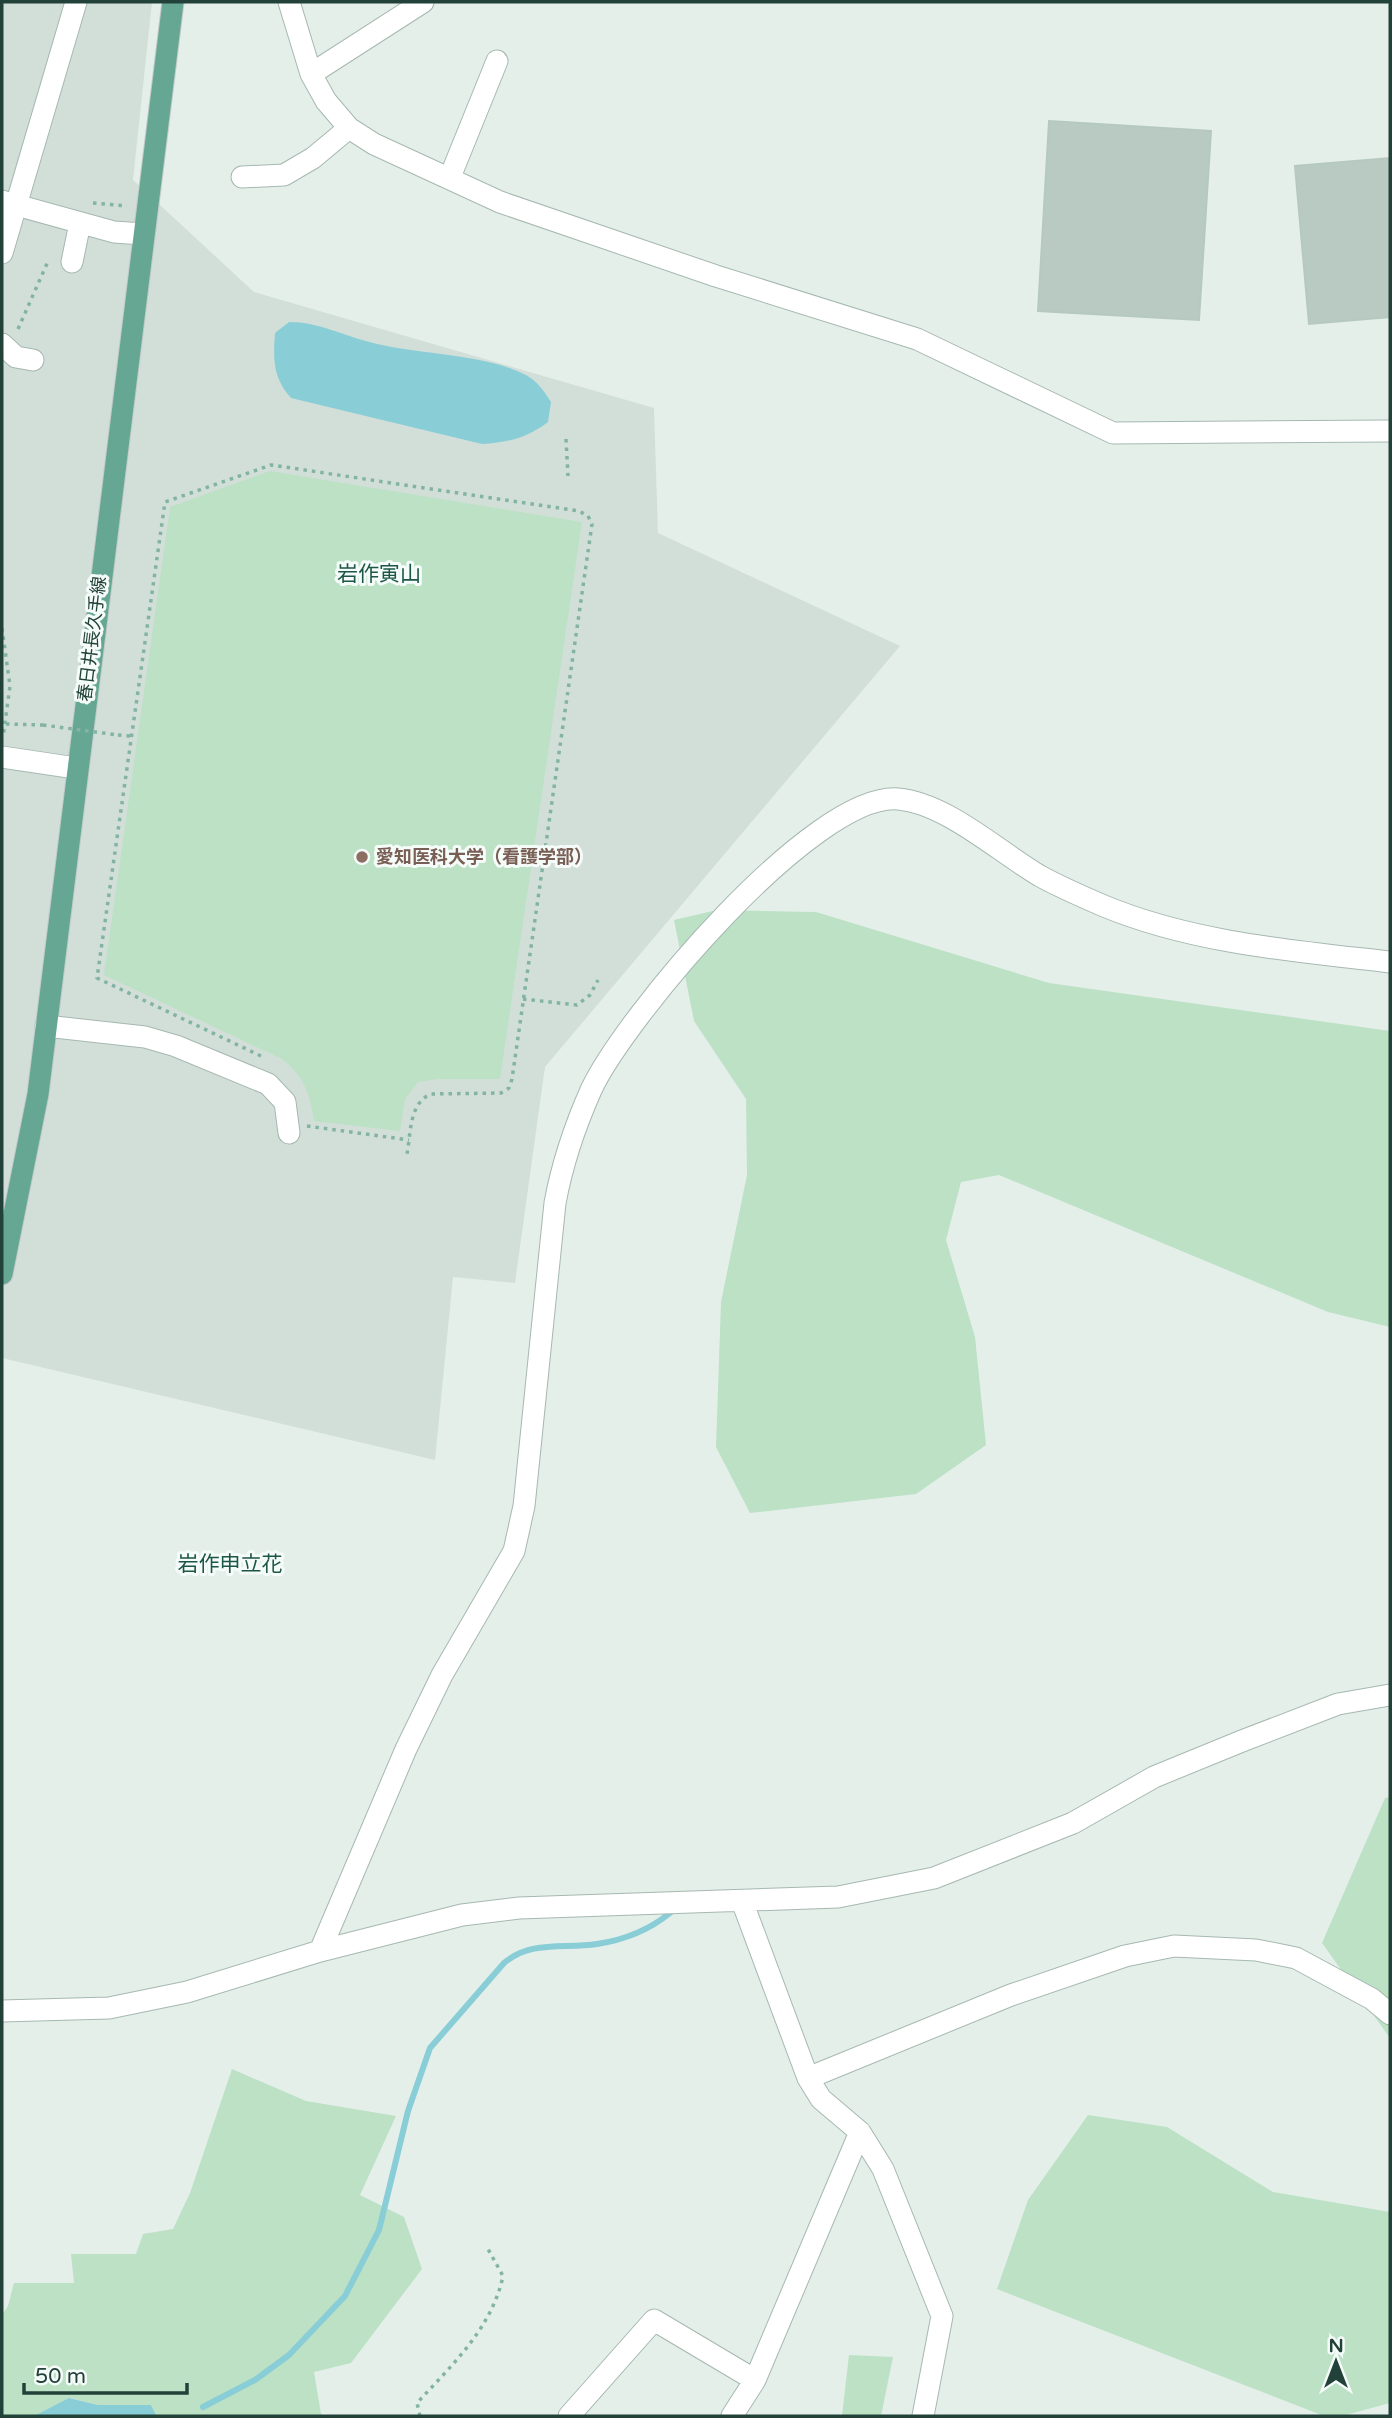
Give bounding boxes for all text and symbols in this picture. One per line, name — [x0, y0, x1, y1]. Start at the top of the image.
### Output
district label: 岩作寅山 — [337, 562, 421, 587]
street label: 春日井長久手線 — [73, 575, 111, 703]
place label: 愛知医科大学（看護学部） — [376, 846, 592, 868]
marker: 愛知医科大学（看護学部） — [354, 849, 370, 865]
district label: 岩作申立花 — [178, 1552, 283, 1577]
north arrow — [1301, 2327, 1371, 2397]
text: N — [1328, 2335, 1344, 2357]
scale bar — [24, 2352, 187, 2396]
text: 50 m — [35, 2364, 86, 2389]

